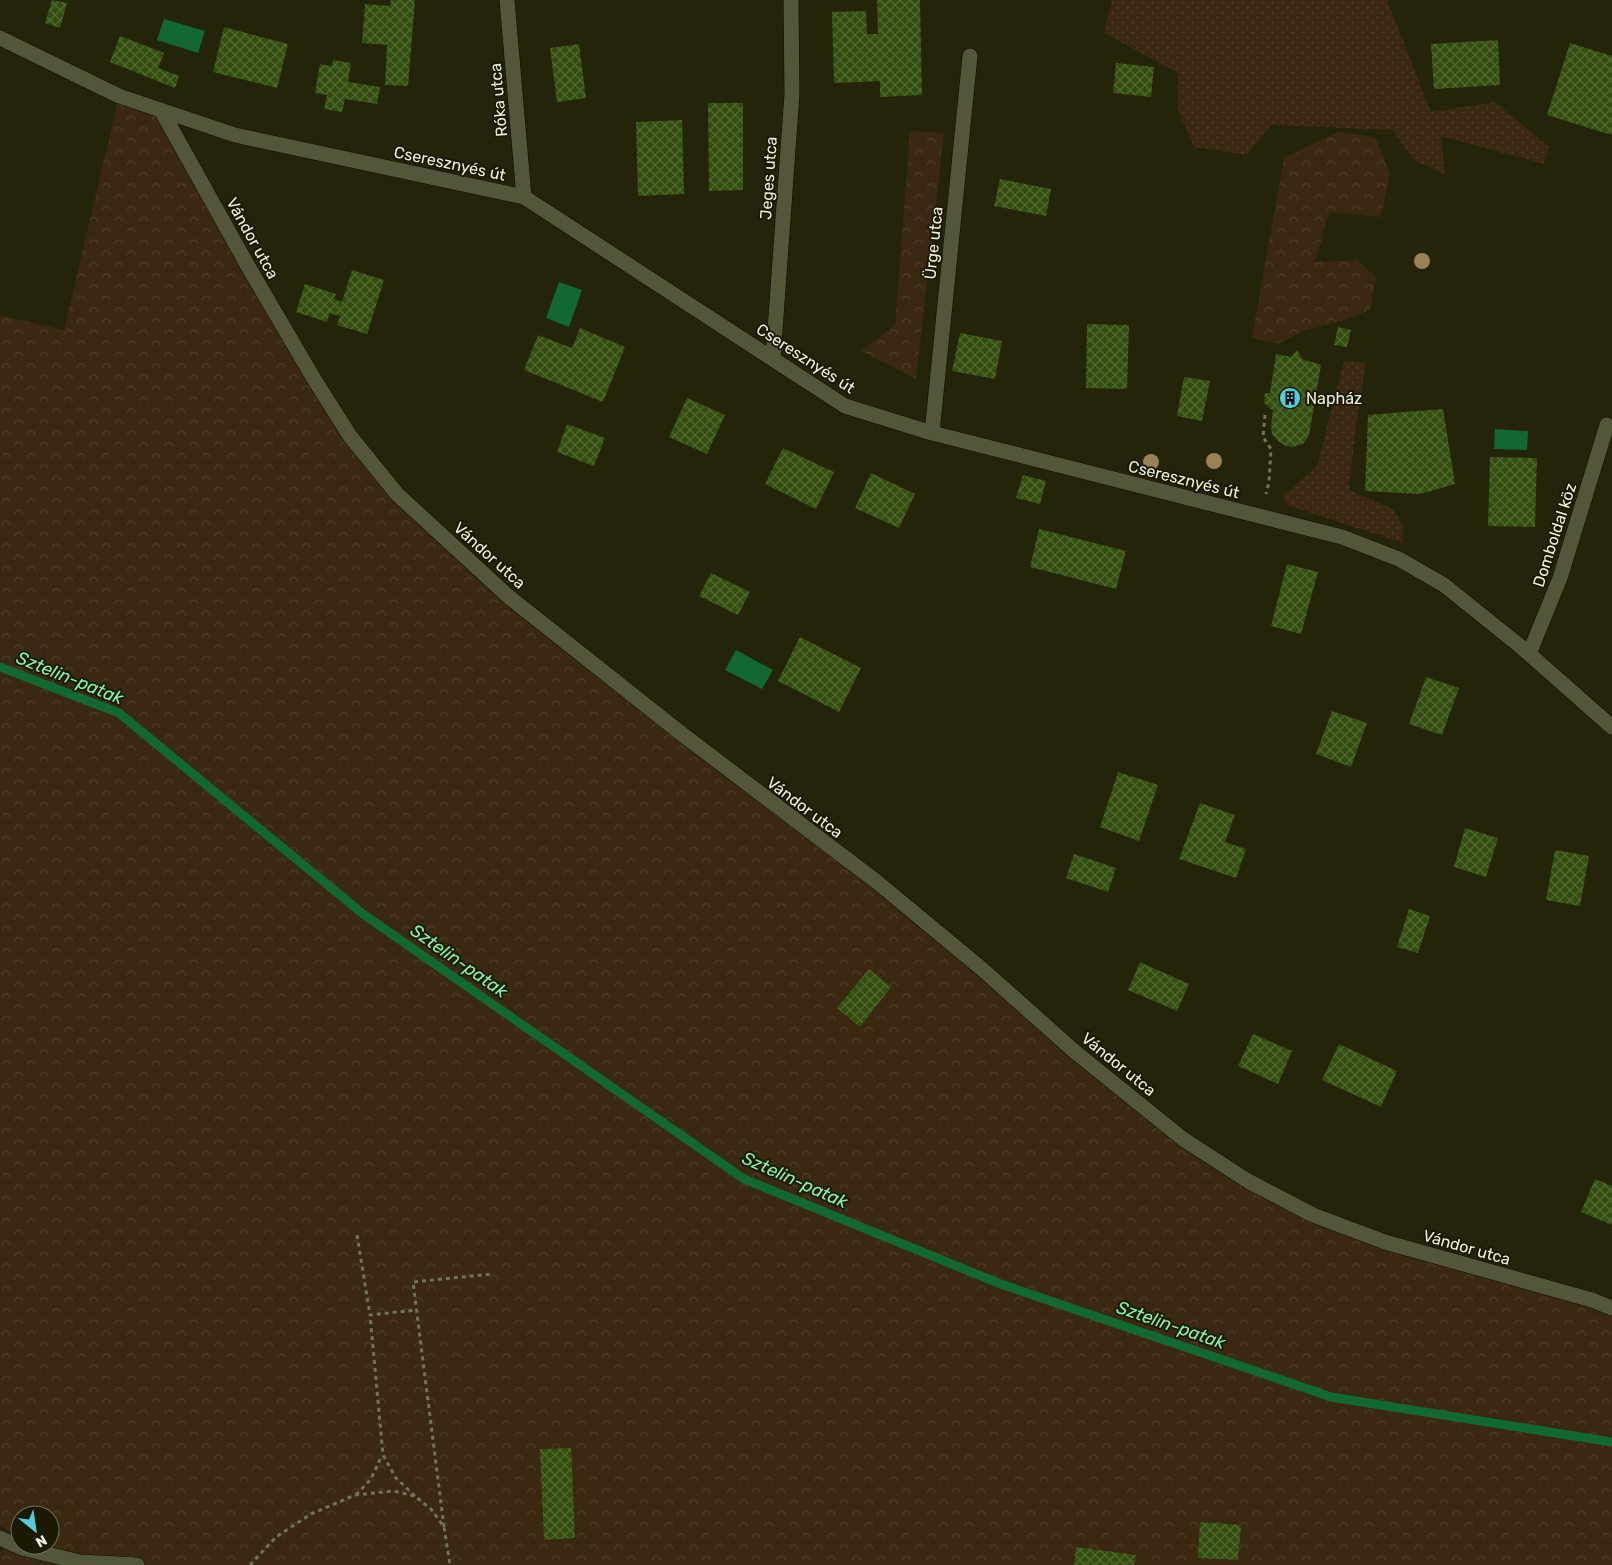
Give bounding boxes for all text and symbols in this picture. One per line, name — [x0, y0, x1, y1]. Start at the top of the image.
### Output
street label: Róka utca — [486, 62, 511, 138]
street label: Jeges utca — [756, 136, 781, 220]
street label: Cseresznyés út — [392, 142, 508, 185]
street label: Vándor utca — [222, 194, 283, 282]
street label: Ürge utca — [920, 206, 947, 280]
street label: Cseresznyés út — [753, 319, 859, 397]
building icon: Napház — [1278, 386, 1302, 410]
place label: Napház — [1306, 389, 1362, 408]
street label: Cseresznyés út — [1126, 456, 1241, 502]
street label: Domboldal köz — [1529, 481, 1580, 590]
street label: Vándor utca — [450, 518, 529, 593]
water label: Sztelin-patak — [13, 647, 127, 710]
street label: Vándor utca — [763, 773, 846, 842]
water label: Sztelin-patak — [406, 919, 512, 1003]
street label: Vándor utca — [1078, 1029, 1160, 1100]
water label: Sztelin-patak — [739, 1147, 852, 1213]
street label: Vándor utca — [1421, 1226, 1513, 1269]
water label: Sztelin-patak — [1114, 1296, 1229, 1354]
north arrow — [10, 1505, 60, 1555]
text: N — [33, 1531, 50, 1551]

